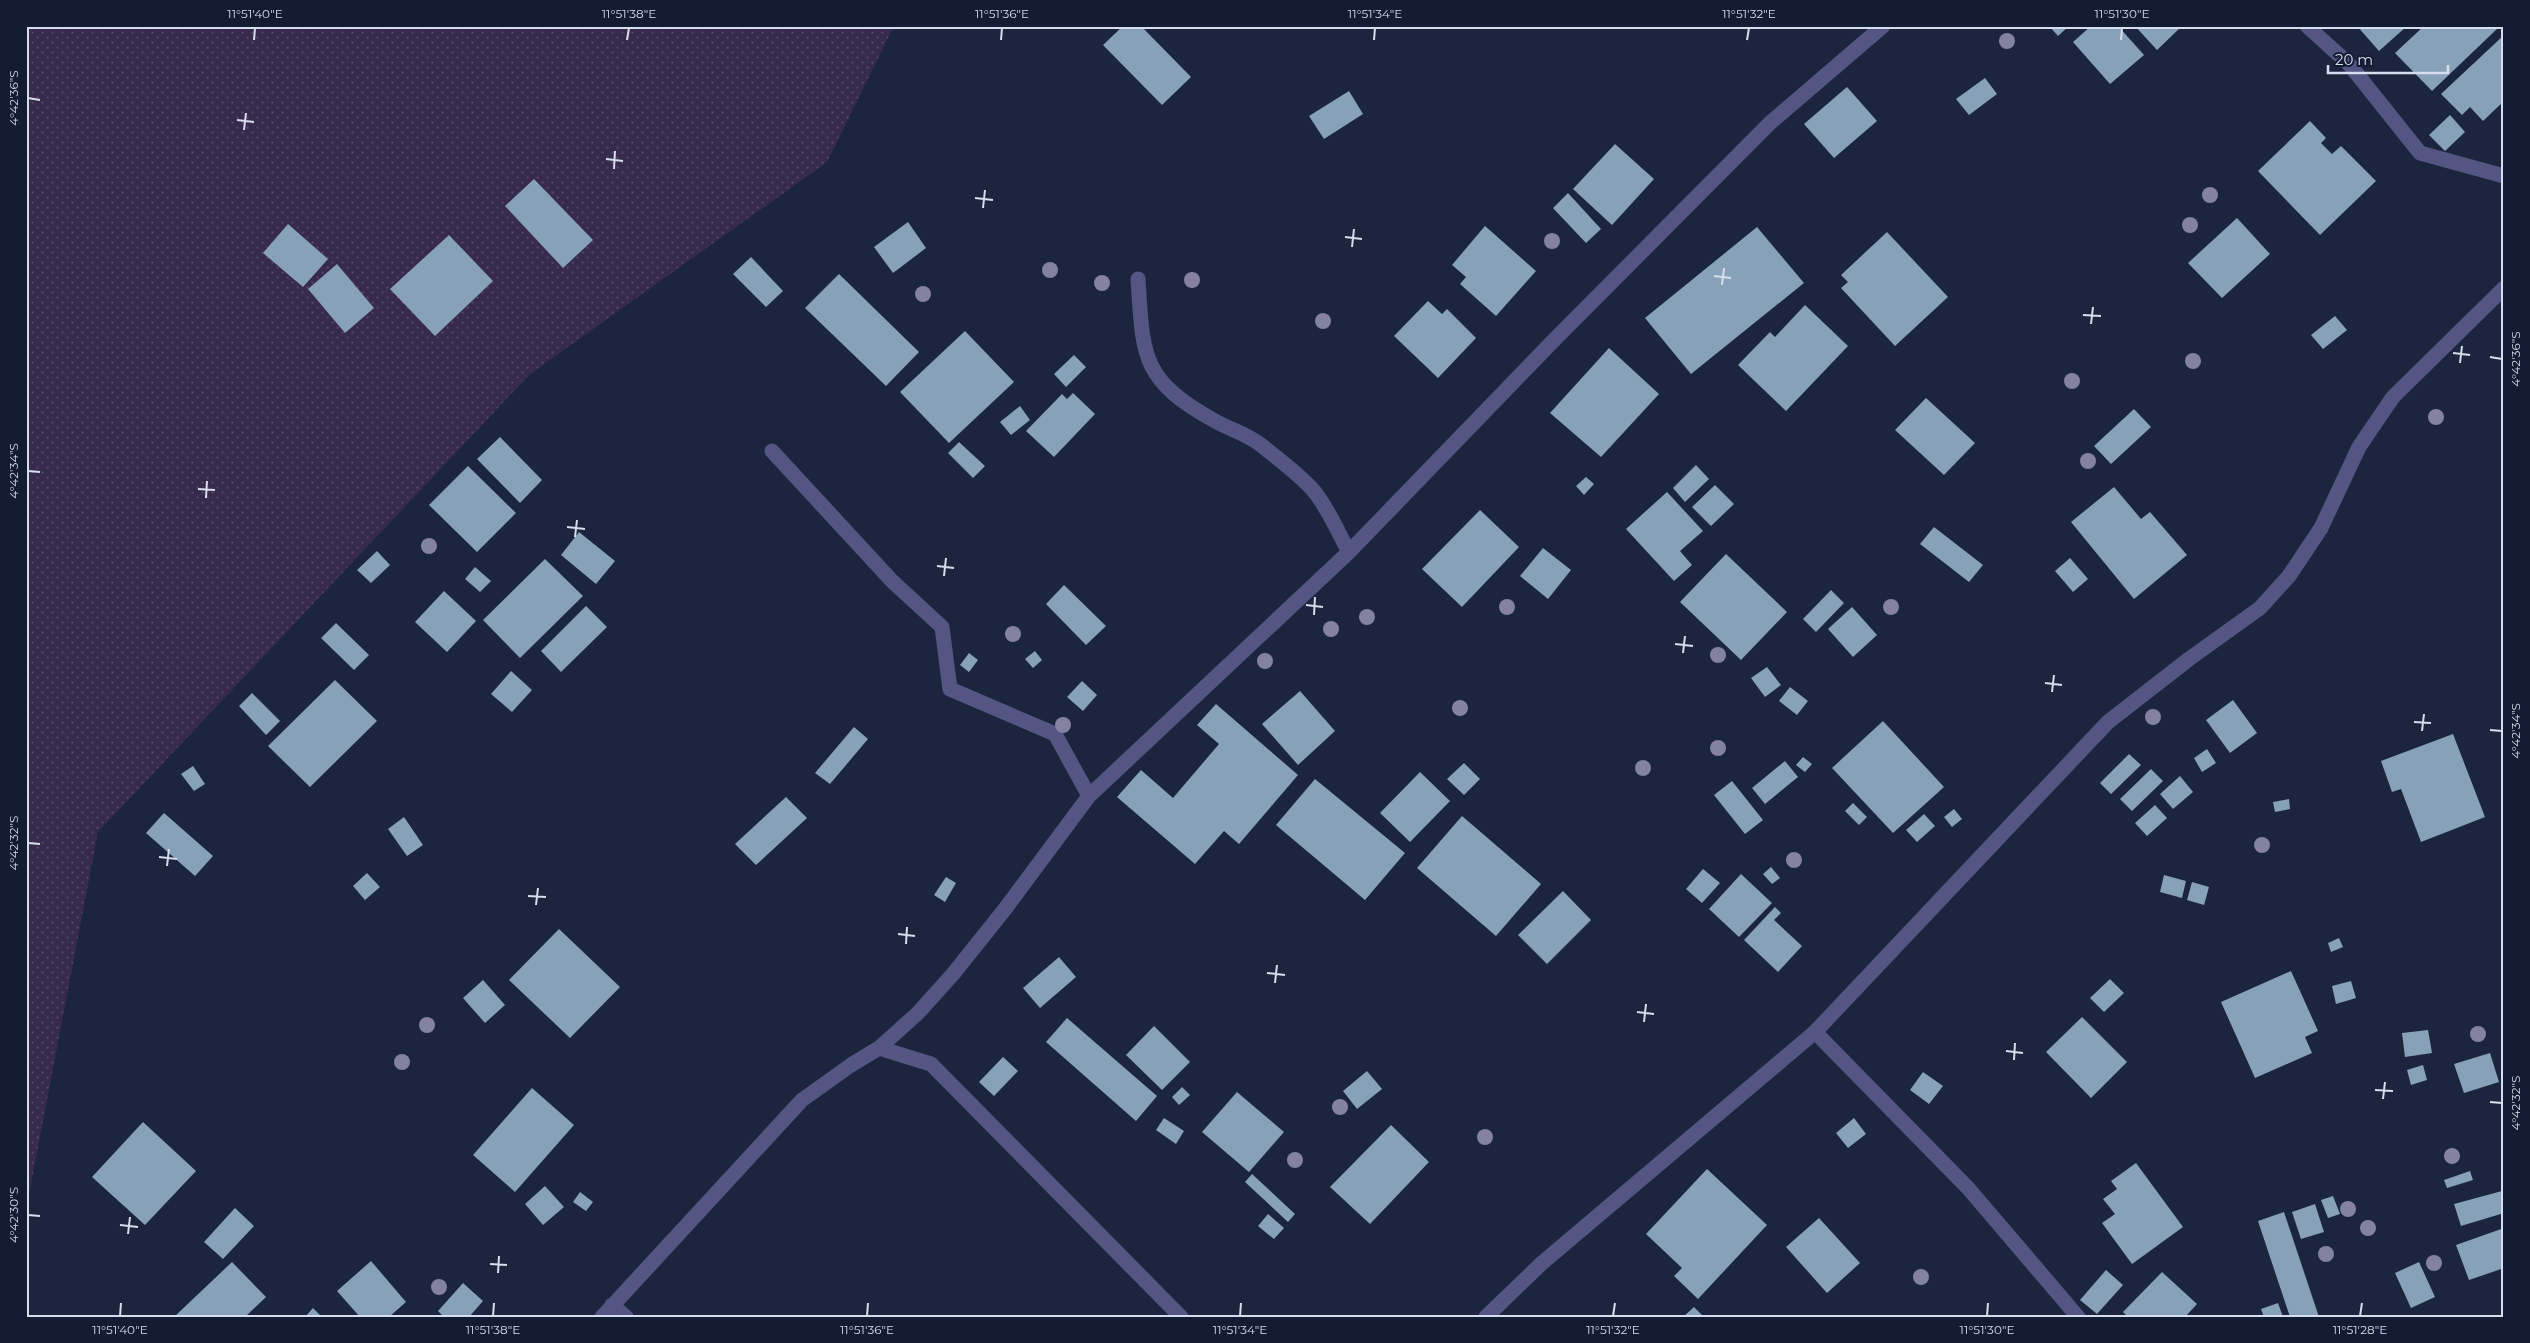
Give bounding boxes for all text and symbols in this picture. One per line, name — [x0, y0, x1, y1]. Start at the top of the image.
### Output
text: 11°51'40"E — [227, 6, 283, 21]
text: 11°51'38"E — [602, 6, 656, 21]
text: 11°51'36"E — [975, 6, 1029, 21]
text: 11°51'34"E — [1348, 6, 1402, 21]
text: 11°51'32"E — [1722, 6, 1776, 21]
text: 11°51'30"E — [2095, 6, 2149, 21]
scale bar — [2328, 42, 2448, 74]
text: 20 m — [2335, 50, 2373, 69]
text: 4°42'36"S — [6, 70, 21, 126]
text: 4°42'36"S — [2508, 331, 2523, 387]
text: 4°42'34"S — [6, 443, 21, 499]
text: 4°42'34"S — [2508, 703, 2523, 759]
text: 4°42'32"S — [6, 816, 21, 870]
text: 4°42'32"S — [2508, 1076, 2523, 1130]
text: 4°42'30"S — [6, 1187, 21, 1243]
text: 11°51'40"E — [92, 1322, 148, 1337]
text: 11°51'38"E — [466, 1322, 520, 1337]
text: 11°51'36"E — [840, 1322, 894, 1337]
text: 11°51'34"E — [1213, 1322, 1267, 1337]
text: 11°51'32"E — [1586, 1322, 1640, 1337]
text: 11°51'30"E — [1960, 1322, 2014, 1337]
text: 11°51'28"E — [2333, 1322, 2387, 1337]

